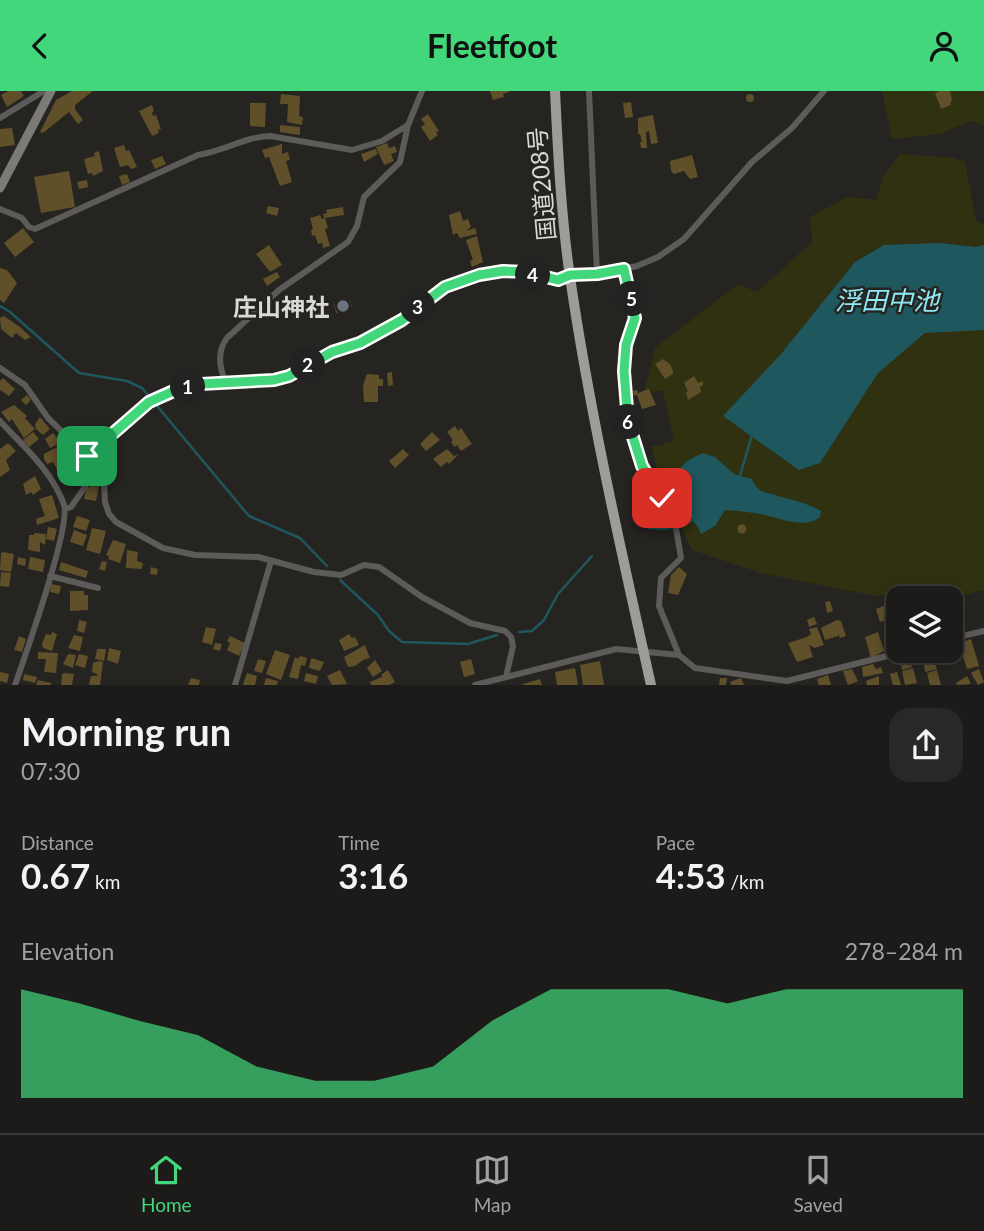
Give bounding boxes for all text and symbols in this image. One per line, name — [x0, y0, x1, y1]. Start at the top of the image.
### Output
text: Fleetfoot — [427, 26, 557, 65]
icon: back — [21, 27, 59, 65]
icon: person — [925, 27, 963, 65]
street label: 国道208号 — [522, 126, 560, 242]
pin: 4 — [516, 257, 550, 293]
text: 4 — [527, 263, 538, 286]
pin: 5 — [614, 281, 650, 317]
water label: 浮田中池 — [835, 284, 942, 316]
text: 5 — [626, 287, 637, 310]
pin: 3 — [400, 289, 436, 325]
place label: 庄山神社 — [233, 292, 329, 321]
text: 3 — [412, 295, 423, 318]
marker: 庄山神社 — [335, 298, 351, 314]
pin: 2 — [290, 347, 326, 383]
text: 2 — [302, 353, 313, 376]
pin: 1 — [170, 369, 206, 405]
text: 1 — [182, 375, 193, 398]
pin: 6 — [610, 405, 646, 439]
text: 6 — [622, 410, 633, 433]
pin — [57, 426, 117, 486]
icon: arrive — [68, 437, 106, 475]
pin — [632, 468, 692, 528]
icon: check — [643, 479, 681, 517]
map controls — [886, 586, 963, 663]
button: layers — [886, 586, 963, 663]
text: Morning run — [21, 708, 231, 754]
button: share — [889, 708, 963, 782]
text: 07:30 — [21, 757, 80, 785]
text: Distance — [21, 831, 94, 854]
text: Time — [338, 831, 380, 854]
text: Pace — [656, 831, 695, 854]
text: 0.67 — [21, 854, 90, 896]
text: 3:16 — [338, 854, 408, 896]
text: 4:53 — [656, 854, 726, 896]
text: km — [90, 870, 120, 893]
text: /km — [726, 870, 764, 893]
text: Elevation — [21, 937, 114, 965]
text: 278–284 m — [845, 937, 963, 965]
tab: Home — [141, 1151, 192, 1216]
tab: Map — [473, 1151, 511, 1216]
tab: Saved — [793, 1151, 843, 1216]

